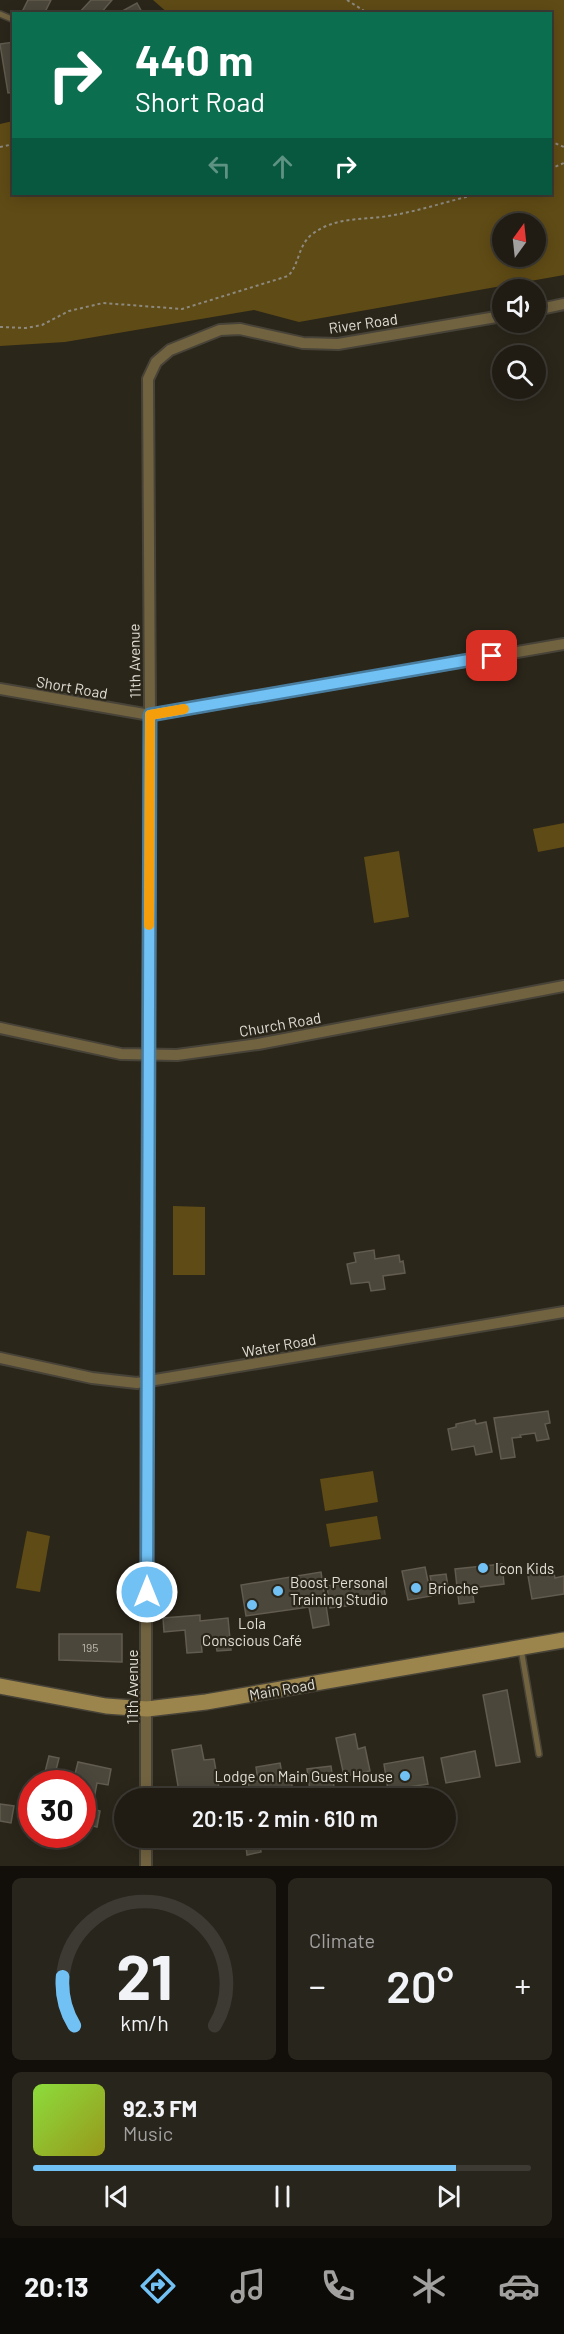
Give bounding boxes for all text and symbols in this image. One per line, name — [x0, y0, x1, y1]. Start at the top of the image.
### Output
text: 440 m — [135, 34, 253, 84]
icon: right — [36, 36, 114, 114]
text: Short Road — [135, 85, 265, 117]
icon: left — [203, 150, 236, 183]
icon: ahead — [266, 150, 299, 183]
icon: right — [329, 150, 362, 183]
north arrow — [492, 213, 546, 267]
map controls — [492, 213, 546, 399]
button: sound — [492, 279, 546, 333]
street label: River Road — [327, 309, 399, 337]
button: search — [492, 345, 546, 399]
street label: 11th Avenue — [124, 623, 144, 699]
pin — [466, 630, 517, 681]
icon: arrive — [475, 639, 508, 672]
street label: Short Road — [35, 672, 109, 702]
street label: Church Road — [238, 1008, 322, 1040]
street label: Water Road — [241, 1330, 317, 1360]
place label: Icon Kids — [495, 1559, 554, 1577]
position arrow — [115, 1560, 179, 1624]
marker: Icon Kids — [476, 1561, 490, 1575]
place label: Boost Personal Training Studio — [290, 1573, 388, 1608]
place label: Brioche — [428, 1579, 479, 1597]
marker: Brioche — [409, 1581, 423, 1595]
marker: Boost Personal Training Studio — [271, 1584, 285, 1598]
marker: Lola Conscious Café — [245, 1598, 259, 1612]
place label: Lola Conscious Café — [202, 1614, 302, 1649]
house number: 195 — [82, 1640, 98, 1654]
street label: 11th Avenue — [123, 1650, 141, 1724]
street label: Main Road — [248, 1674, 316, 1704]
place label: Lodge on Main Guest House — [215, 1767, 393, 1785]
marker: Lodge on Main Guest House — [398, 1769, 412, 1783]
speed limit sign: 30 — [18, 1770, 96, 1848]
text: 20:15 · 2 min · 610 m — [192, 1805, 378, 1831]
text: Climate — [309, 1928, 375, 1952]
text: 21 — [116, 1938, 172, 2012]
text: 20° — [386, 1958, 454, 2012]
text: − — [309, 1965, 326, 2005]
text: + — [515, 1965, 531, 2005]
text: km/h — [120, 2010, 168, 2035]
text: 92.3 FM — [123, 2095, 197, 2121]
text: Music — [123, 2121, 173, 2145]
icon: previous — [100, 2180, 133, 2213]
icon: pause — [266, 2180, 299, 2213]
icon: next — [432, 2180, 465, 2213]
icon: directions — [137, 2265, 179, 2307]
icon: music — [227, 2265, 269, 2307]
icon: phone — [317, 2265, 359, 2307]
icon: climate — [408, 2265, 450, 2307]
icon: car — [498, 2265, 540, 2307]
text: 20:13 — [24, 2270, 89, 2302]

